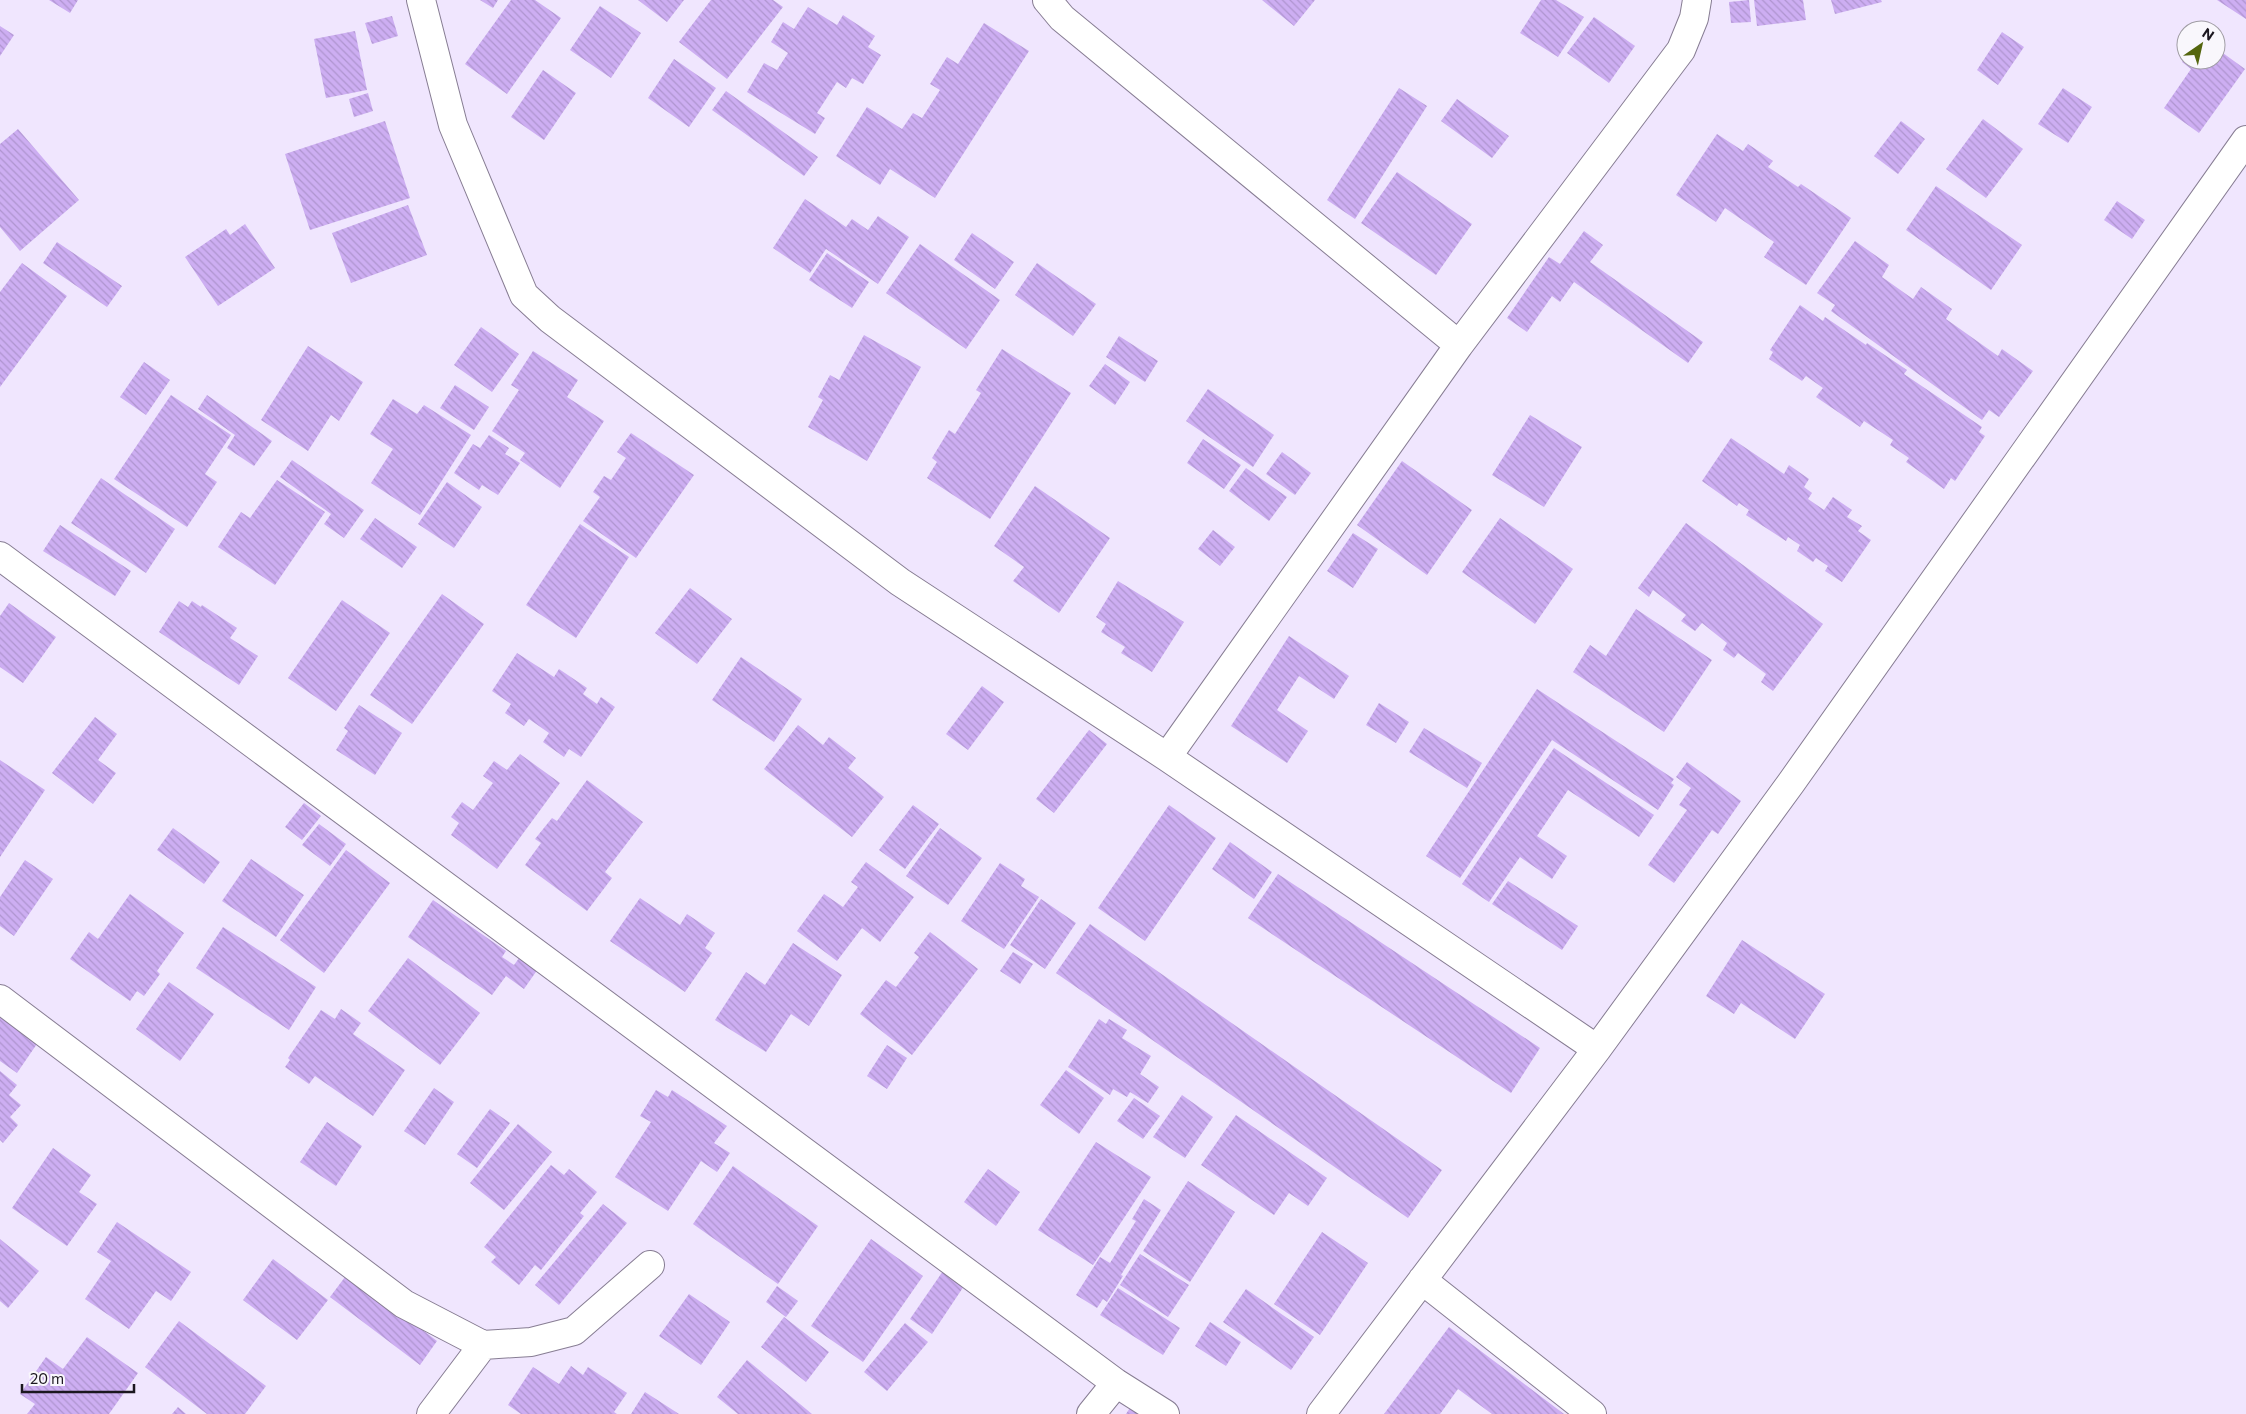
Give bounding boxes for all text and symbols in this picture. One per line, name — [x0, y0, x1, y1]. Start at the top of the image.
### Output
north arrow — [2176, 20, 2226, 70]
text: N — [2199, 24, 2218, 44]
scale bar — [22, 1362, 135, 1394]
text: 20 m — [30, 1369, 64, 1387]

